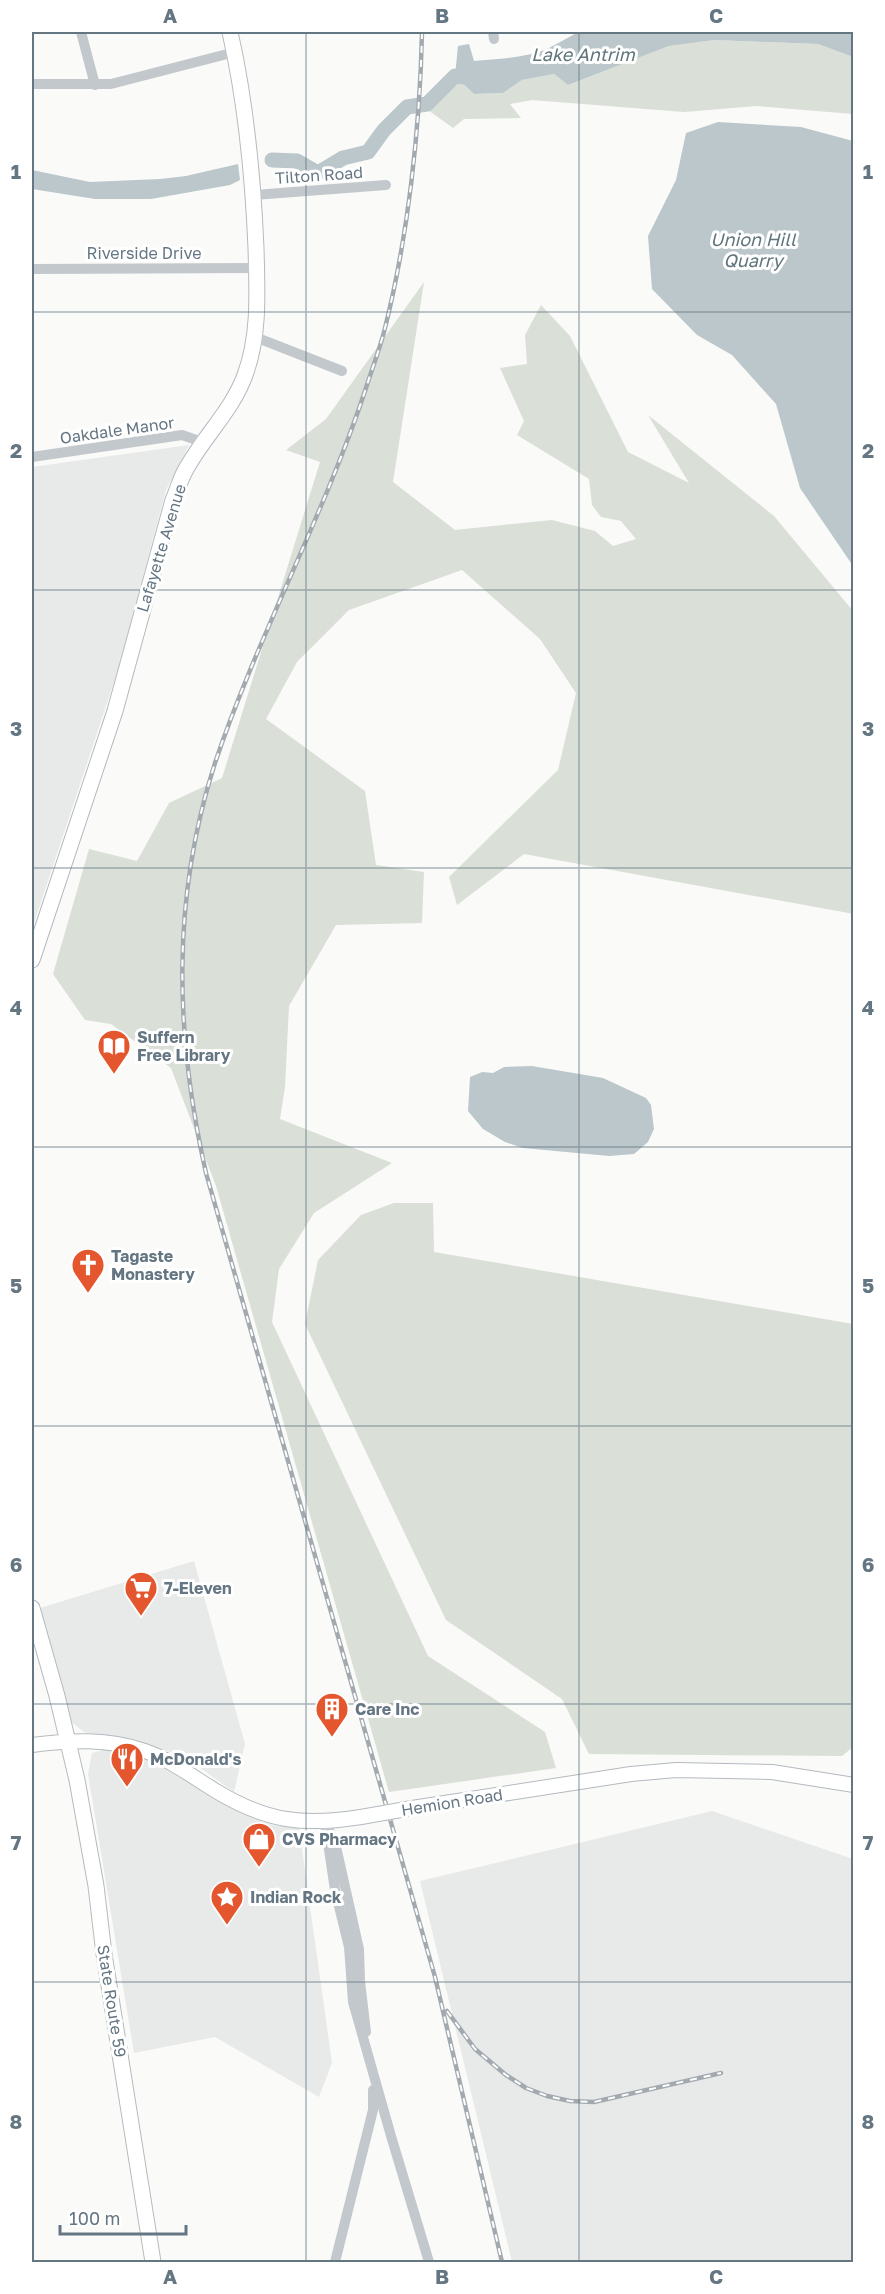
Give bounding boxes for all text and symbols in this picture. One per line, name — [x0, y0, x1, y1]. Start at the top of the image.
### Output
text: A — [163, 3, 177, 27]
text: B — [435, 3, 449, 27]
text: C — [709, 3, 723, 27]
water label: Lake Antrim — [531, 43, 636, 65]
text: 1 — [11, 159, 21, 183]
text: 1 — [863, 159, 873, 183]
street label: Tilton Road — [274, 162, 364, 188]
water label: Union Hill Quarry — [710, 228, 797, 271]
street label: Riverside Drive — [87, 243, 201, 263]
street label: Oakdale Manor — [59, 412, 175, 448]
text: 2 — [10, 438, 22, 462]
text: 2 — [862, 438, 874, 462]
street label: Lafayette Avenue — [132, 482, 190, 614]
text: 3 — [10, 716, 22, 740]
text: 3 — [862, 716, 874, 740]
text: 4 — [10, 995, 22, 1019]
text: 4 — [862, 995, 874, 1019]
place label: Suffern Free Library — [137, 1027, 231, 1065]
library icon: Suffern Free Library — [96, 1028, 132, 1075]
place label: Tagaste Monastery — [111, 1246, 195, 1284]
church icon: Tagaste Monastery — [70, 1247, 106, 1294]
text: 5 — [10, 1273, 22, 1297]
text: 5 — [862, 1273, 874, 1297]
text: 6 — [10, 1552, 22, 1576]
text: 6 — [862, 1552, 874, 1576]
supermarket icon: 7-Eleven — [123, 1570, 159, 1617]
place label: 7-Eleven — [164, 1578, 232, 1598]
building icon: Care Inc — [314, 1691, 350, 1738]
place label: Care Inc — [355, 1699, 419, 1719]
restaurant icon: McDonald's — [109, 1741, 145, 1788]
place label: McDonald's — [150, 1749, 241, 1769]
street label: Hemion Road — [400, 1784, 504, 1820]
shop icon: CVS Pharmacy — [241, 1821, 277, 1868]
place label: CVS Pharmacy — [282, 1829, 397, 1849]
text: 7 — [11, 1830, 22, 1854]
text: 7 — [863, 1830, 874, 1854]
place icon: Indian Rock — [209, 1879, 245, 1926]
place label: Indian Rock — [250, 1887, 342, 1907]
street label: State Route 59 — [93, 1943, 131, 2059]
text: 8 — [10, 2109, 22, 2133]
text: 8 — [862, 2109, 874, 2133]
scale bar — [60, 2198, 186, 2236]
text: 100 m — [69, 2207, 120, 2229]
text: A — [163, 2264, 177, 2288]
text: B — [435, 2264, 449, 2288]
text: C — [709, 2264, 723, 2288]

